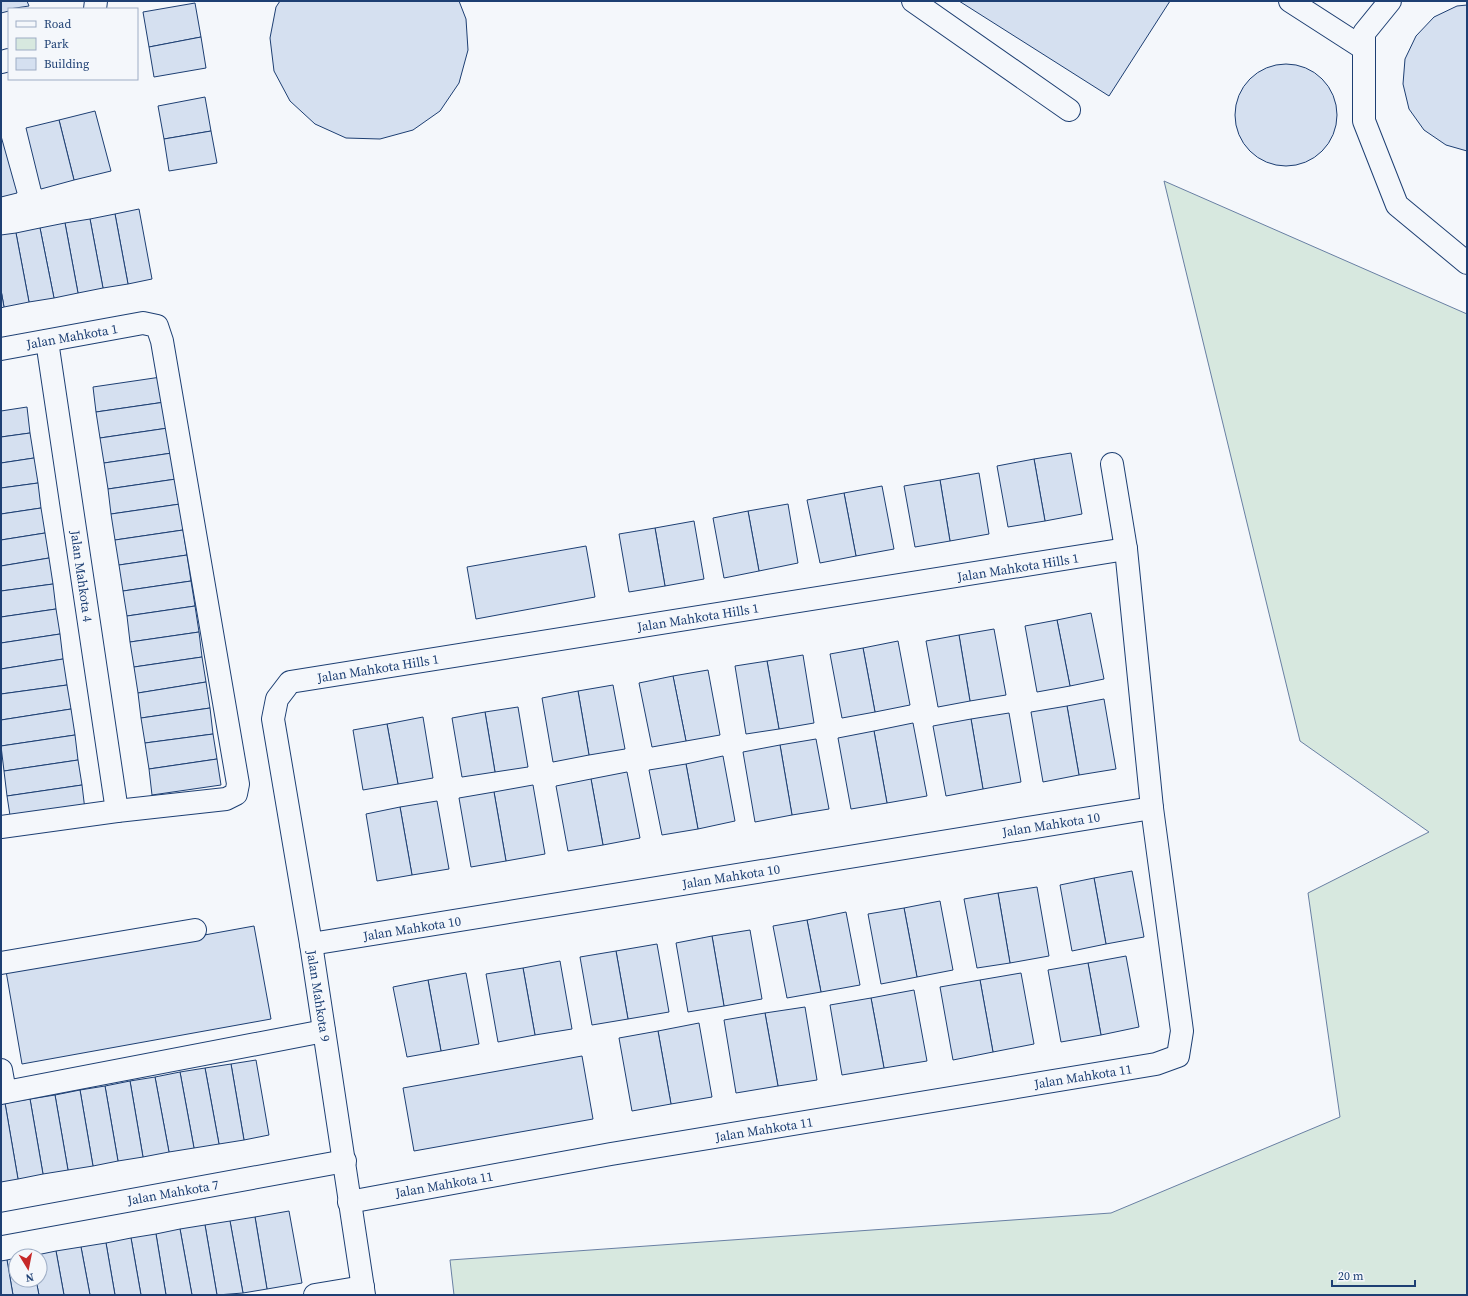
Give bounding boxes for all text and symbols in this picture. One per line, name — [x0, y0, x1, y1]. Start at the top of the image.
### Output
legend — [8, 8, 138, 80]
text: Road — [44, 16, 71, 32]
text: Park — [44, 36, 69, 52]
text: Building — [44, 56, 89, 72]
street label: Jalan Mahkota 1 — [24, 320, 119, 353]
street label: Jalan Mahkota 4 — [67, 528, 96, 624]
street label: Jalan Mahkota Hills 1 — [955, 549, 1080, 586]
street label: Jalan Mahkota Hills 1 — [635, 599, 760, 636]
street label: Jalan Mahkota Hills 1 — [315, 650, 440, 687]
street label: Jalan Mahkota 10 — [1000, 808, 1101, 841]
street label: Jalan Mahkota 10 — [680, 860, 781, 893]
street label: Jalan Mahkota 10 — [361, 912, 462, 945]
street label: Jalan Mahkota 9 — [303, 948, 334, 1043]
street label: Jalan Mahkota 11 — [1032, 1060, 1133, 1093]
street label: Jalan Mahkota 11 — [713, 1113, 814, 1146]
street label: Jalan Mahkota 11 — [393, 1168, 494, 1202]
street label: Jalan Mahkota 7 — [125, 1176, 221, 1209]
north arrow — [8, 1248, 48, 1288]
scale bar — [1332, 1262, 1415, 1288]
text: 20 m — [1338, 1268, 1364, 1284]
text: N — [24, 1269, 35, 1285]

